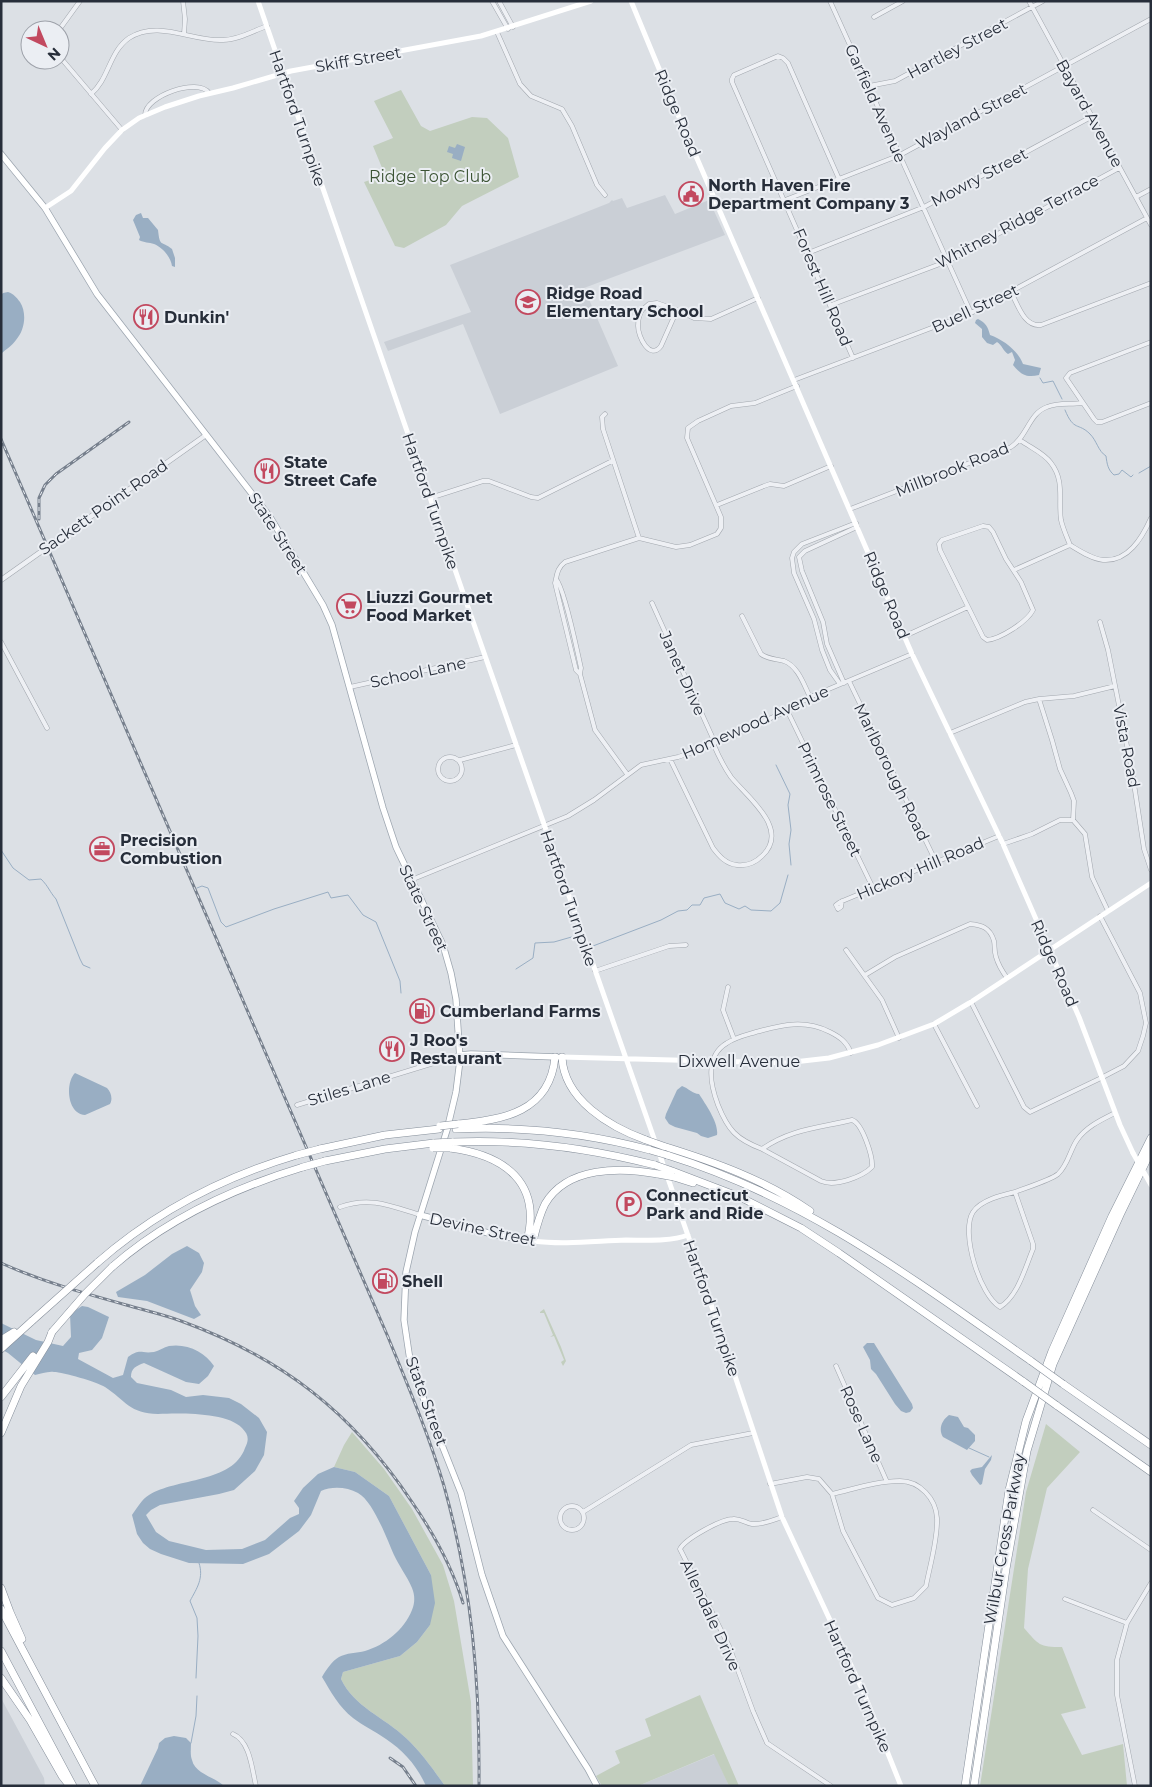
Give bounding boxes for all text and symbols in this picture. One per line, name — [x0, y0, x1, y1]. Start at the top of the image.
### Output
street label: Hartley Street — [904, 14, 1011, 83]
north arrow — [20, 20, 70, 70]
street label: Garfield Avenue — [841, 41, 910, 165]
street label: Skiff Street — [314, 42, 403, 76]
text: N — [44, 44, 64, 65]
street label: Hartford Turnpike — [265, 47, 330, 189]
street label: Bayard Avenue — [1052, 56, 1127, 171]
street label: Ridge Road — [651, 67, 705, 160]
street label: Wayland Street — [913, 79, 1030, 154]
street label: Mowry Street — [928, 144, 1031, 211]
park label: Ridge Top Club — [369, 167, 491, 186]
street label: Whitney Ridge Terrace — [933, 170, 1102, 272]
place label: North Haven Fire Department Company 3 — [708, 176, 909, 213]
public building icon: North Haven Fire Department Company 3 — [678, 181, 704, 207]
street label: Forest Hill Road — [789, 225, 856, 349]
street label: Buell Street — [929, 280, 1022, 337]
place label: Ridge Road Elementary School — [546, 284, 704, 321]
school or university icon: Ridge Road Elementary School — [515, 289, 541, 315]
restaurant icon: Dunkin' — [133, 304, 159, 330]
place label: Dunkin' — [164, 308, 229, 327]
street label: Hartford Turnpike — [398, 430, 463, 572]
street label: Millbrook Road — [893, 438, 1012, 501]
place label: State Street Cafe — [284, 453, 377, 490]
street label: Sackett Point Road — [35, 456, 171, 559]
restaurant icon: State Street Cafe — [254, 458, 280, 484]
street label: State Street — [244, 489, 311, 578]
street label: Ridge Road — [860, 549, 914, 642]
place label: Liuzzi Gourmet Food Market — [366, 588, 493, 625]
supermarket icon: Liuzzi Gourmet Food Market — [336, 593, 362, 619]
street label: Janet Drive — [655, 627, 710, 718]
street label: School Lane — [368, 653, 468, 692]
street label: Homewood Avenue — [679, 681, 832, 763]
street label: Marlborough Road — [850, 700, 933, 844]
street label: Vista Road — [1109, 703, 1144, 789]
street label: Primrose Street — [794, 739, 866, 860]
street label: Hartford Turnpike — [536, 827, 601, 969]
place label: Precision Combustion — [120, 831, 222, 868]
street label: Hickory Hill Road — [854, 833, 987, 904]
office icon: Precision Combustion — [89, 836, 115, 862]
street label: State Street — [395, 862, 452, 955]
street label: Ridge Road — [1027, 917, 1082, 1010]
fuel station icon: Cumberland Farms — [409, 998, 435, 1024]
place label: Cumberland Farms — [440, 1002, 601, 1021]
place label: J Roo's Restaurant — [409, 1031, 502, 1068]
restaurant icon: J Roo's Restaurant — [379, 1036, 405, 1062]
street label: Dixwell Avenue — [678, 1052, 800, 1071]
street label: Stiles Lane — [305, 1067, 393, 1110]
place label: Connecticut Park and Ride — [646, 1186, 764, 1223]
parking icon: Connecticut Park and Ride — [616, 1191, 642, 1217]
street label: Devine Street — [428, 1209, 539, 1250]
street label: Hartford Turnpike — [679, 1237, 744, 1379]
fuel station icon: Shell — [372, 1268, 398, 1294]
place label: Shell — [402, 1272, 443, 1291]
street label: State Street — [402, 1354, 452, 1449]
street label: Rose Lane — [836, 1383, 887, 1466]
street label: Wilbur Cross Parkway — [980, 1452, 1029, 1626]
street label: Allendale Drive — [676, 1556, 745, 1674]
street label: Hartford Turnpike — [820, 1617, 895, 1755]

